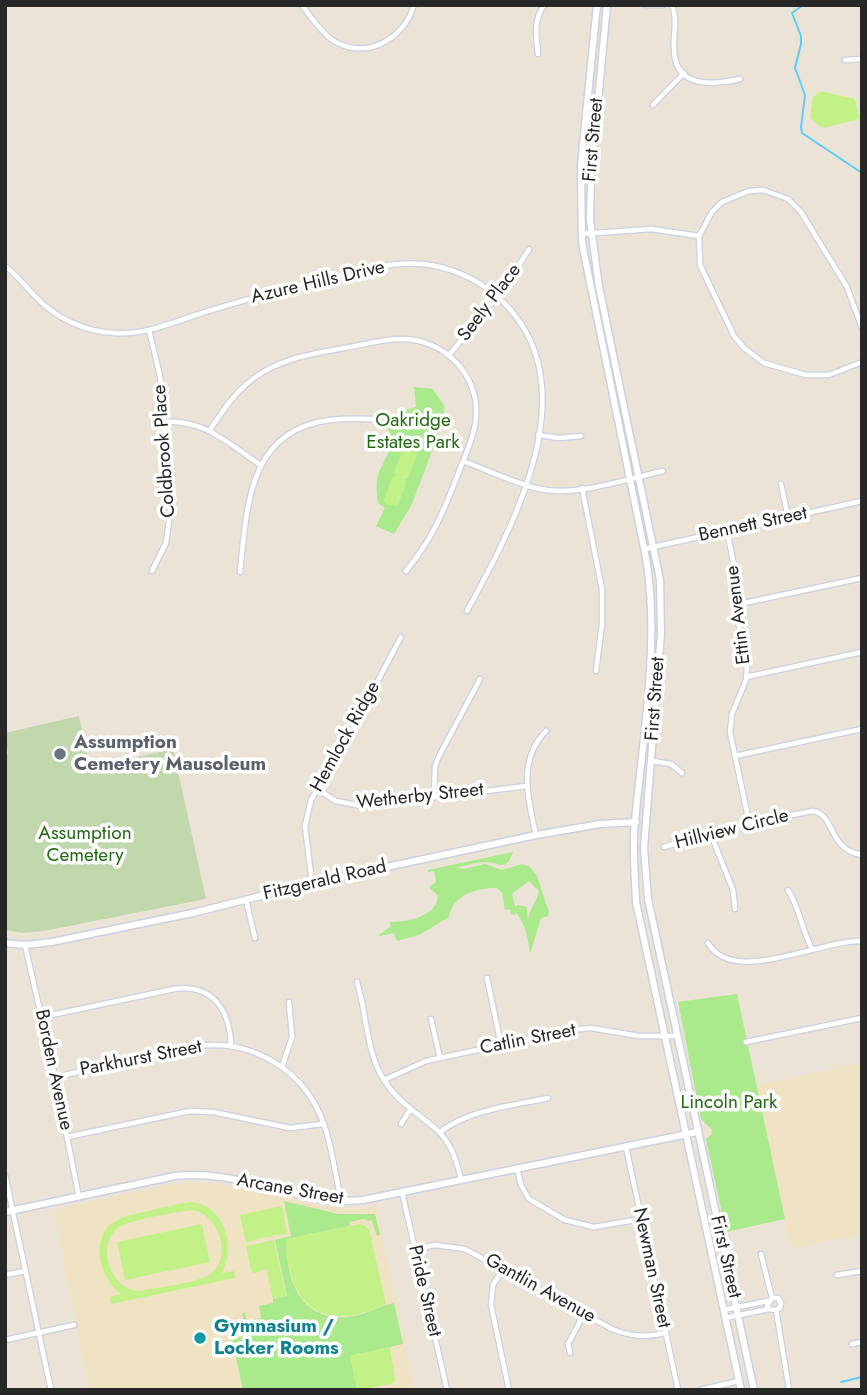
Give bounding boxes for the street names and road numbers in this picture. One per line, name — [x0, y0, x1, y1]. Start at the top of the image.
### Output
street label: First Street — [579, 97, 609, 183]
street label: Azure Hills Drive — [249, 257, 387, 309]
street label: Seely Place — [453, 260, 527, 346]
street label: Coldbrook Place — [149, 384, 181, 518]
street label: Bennett Street — [697, 502, 809, 548]
street label: Ettin Avenue — [722, 564, 756, 666]
street label: First Street — [642, 656, 670, 742]
street label: Hemlock Ridge — [306, 678, 386, 796]
street label: Wetherby Street — [355, 779, 485, 815]
street label: Hillview Circle — [673, 805, 791, 855]
street label: Fitzgerald Road — [261, 856, 389, 906]
street label: Borden Avenue — [29, 1007, 77, 1133]
street label: Catlin Street — [478, 1020, 578, 1060]
street label: Parkhurst Street — [78, 1036, 204, 1082]
street label: Arcane Street — [235, 1169, 345, 1211]
street label: Newman Street — [627, 1206, 675, 1330]
street label: First Street — [704, 1213, 746, 1301]
street label: Pride Street — [402, 1243, 446, 1339]
street label: Gantlin Avenue — [481, 1249, 599, 1329]

